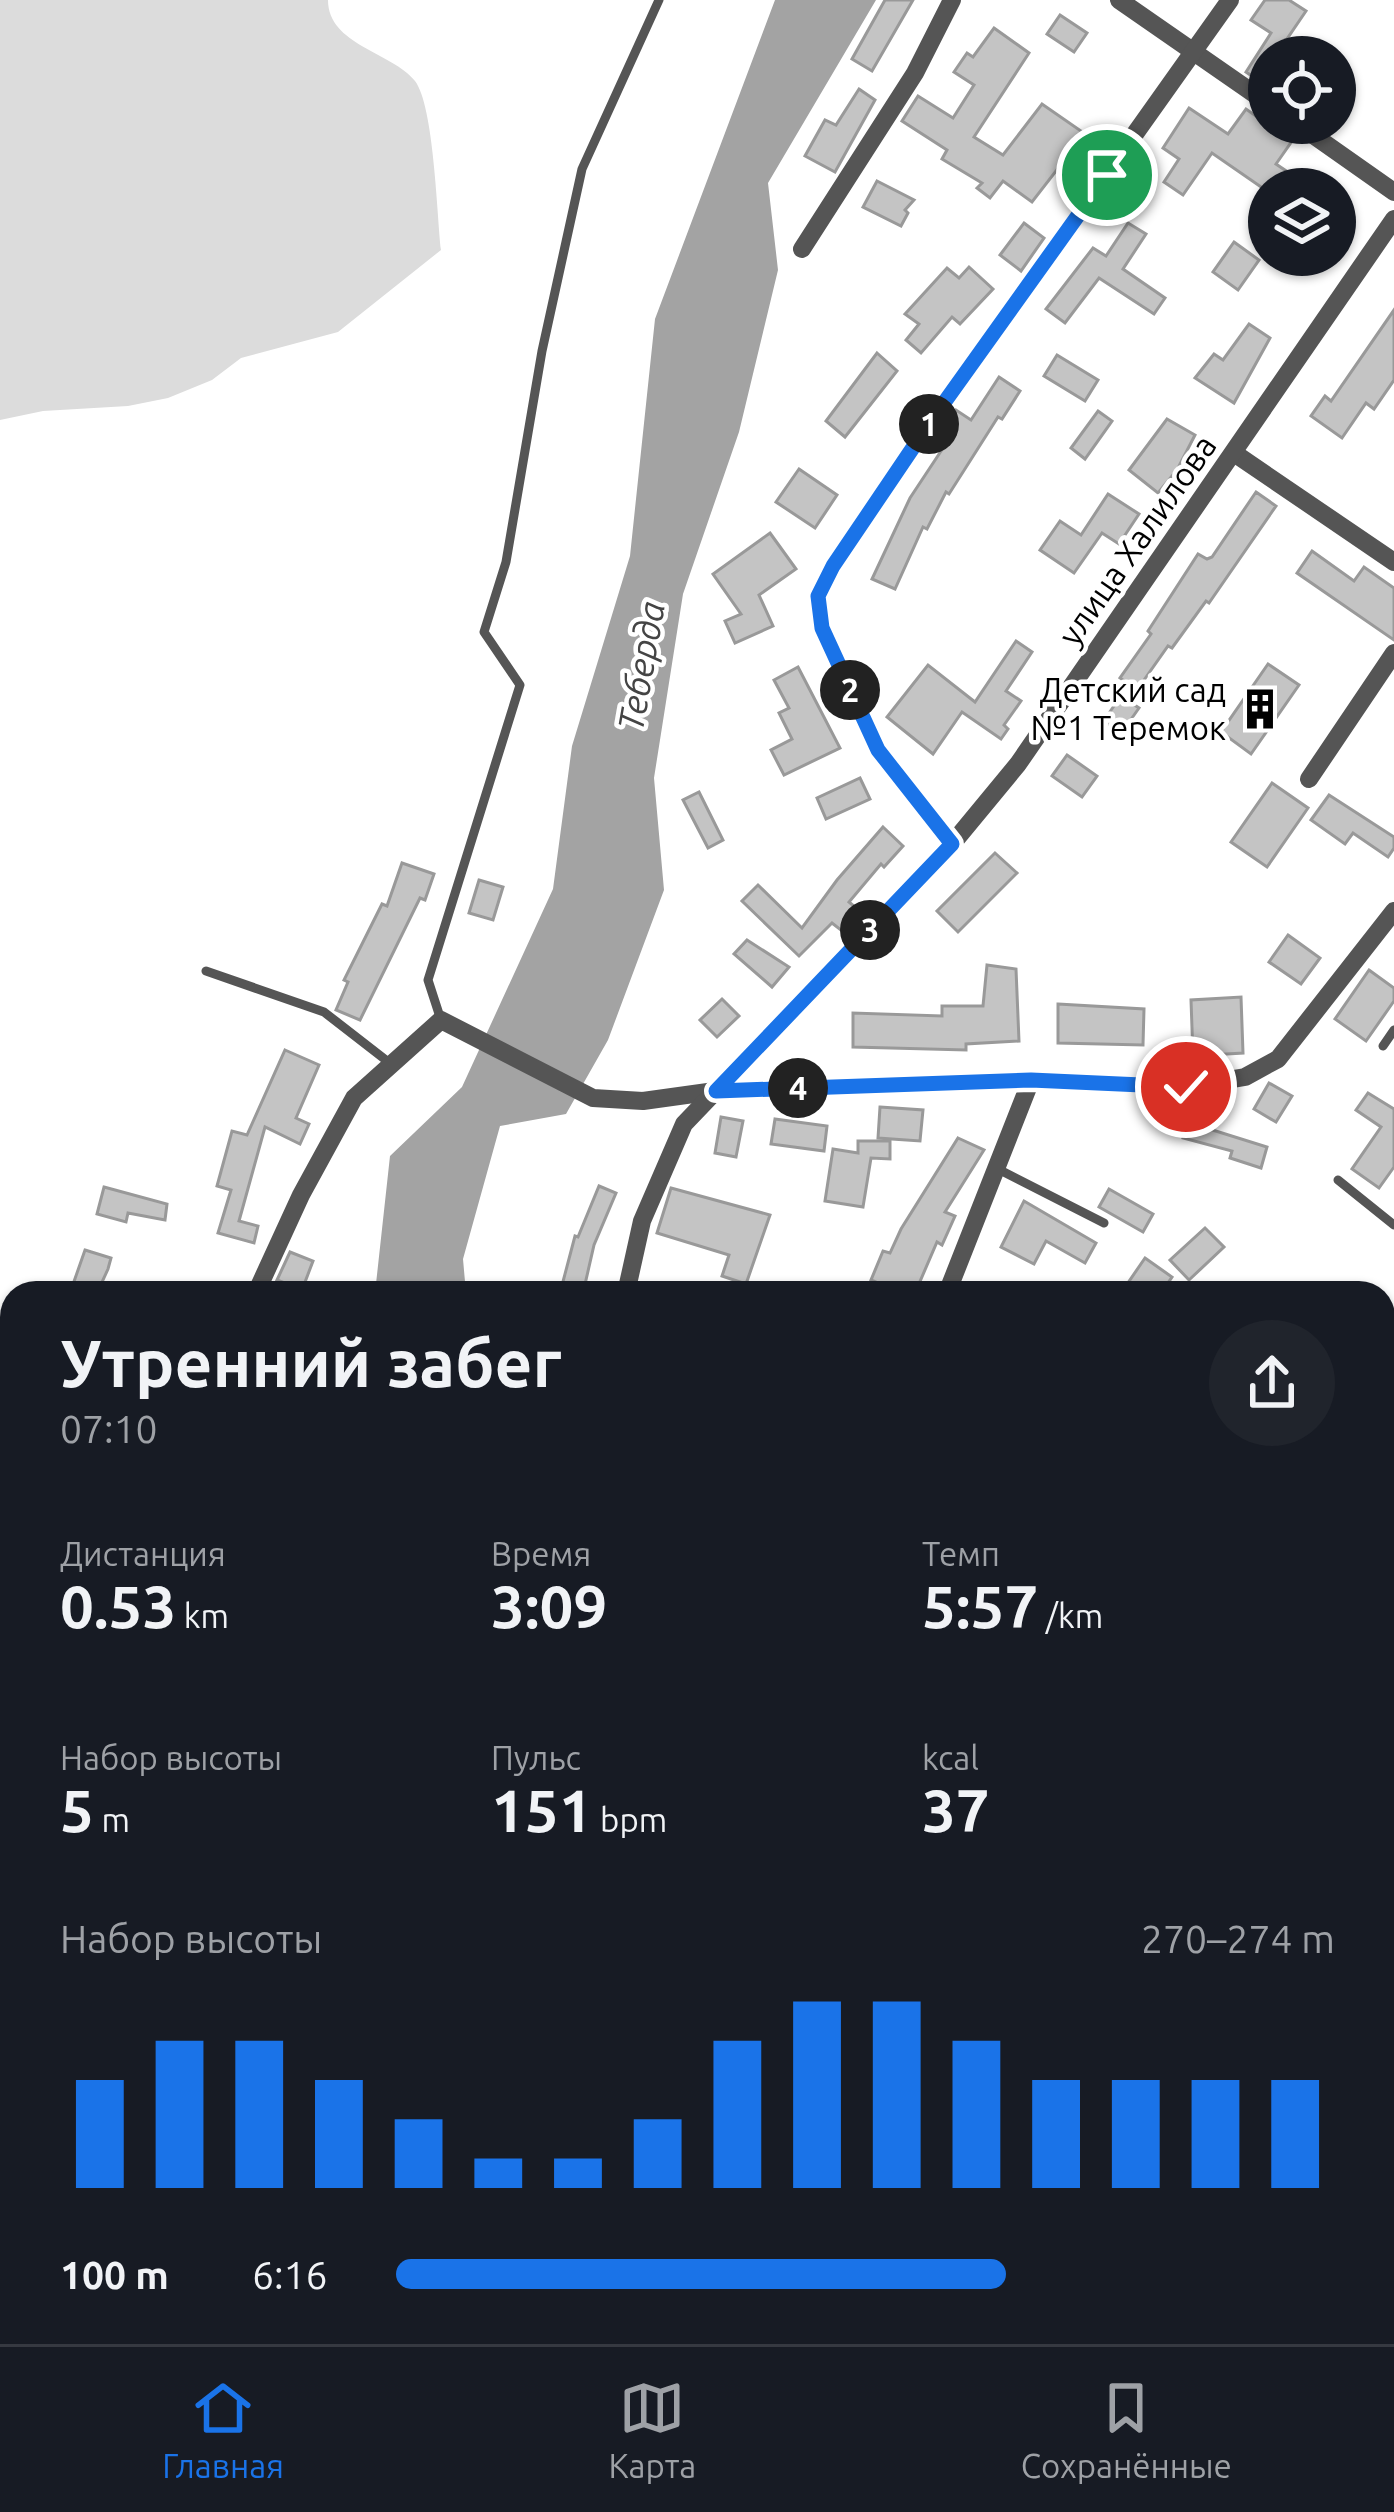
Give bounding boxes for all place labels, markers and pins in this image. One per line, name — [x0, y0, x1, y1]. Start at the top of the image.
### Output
pin — [1056, 124, 1158, 226]
pin: 1 — [899, 394, 959, 454]
pin: 2 — [820, 660, 880, 720]
place label: Детский сад №1 Теремок — [1031, 671, 1226, 746]
building icon: Детский сад №1 Теремок — [1237, 686, 1283, 732]
pin: 3 — [840, 900, 900, 960]
pin — [1135, 1036, 1237, 1138]
pin: 4 — [768, 1058, 828, 1118]

